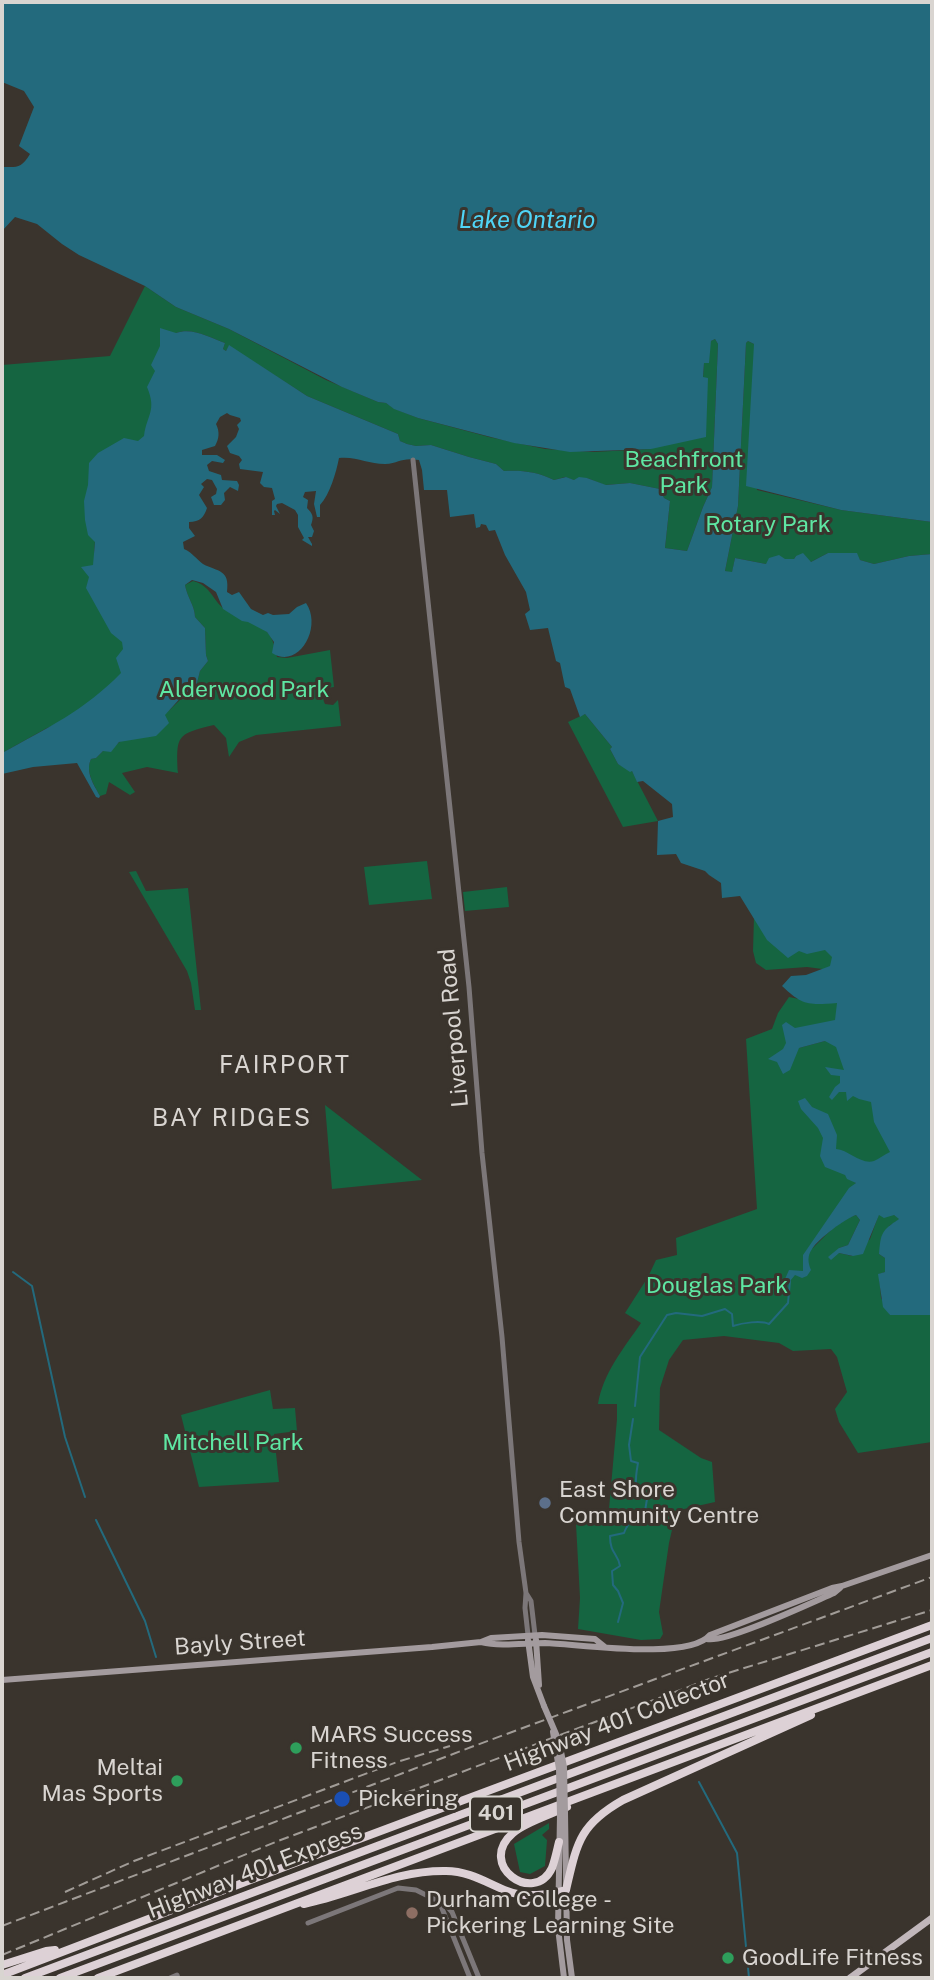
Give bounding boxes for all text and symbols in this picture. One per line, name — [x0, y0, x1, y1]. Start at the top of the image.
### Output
water label: Lake Ontario — [459, 207, 595, 235]
park label: Beachfront Park — [625, 446, 743, 500]
park label: Rotary Park — [705, 511, 831, 539]
park label: Alderwood Park — [159, 676, 329, 704]
street label: Liverpool Road — [433, 948, 475, 1108]
district label: FAIRPORT — [220, 1052, 350, 1080]
district label: BAY RIDGES — [153, 1105, 311, 1133]
park label: Douglas Park — [646, 1272, 788, 1300]
park label: Mitchell Park — [162, 1429, 304, 1457]
place label: East Shore Community Centre — [559, 1476, 759, 1530]
marker: East Shore Community Centre — [537, 1495, 553, 1511]
street label: Bayly Street — [173, 1625, 307, 1661]
street label: Highway 401 Collector — [500, 1666, 734, 1778]
place label: MARS Success Fitness — [310, 1721, 473, 1775]
marker: MARS Success Fitness — [288, 1740, 304, 1756]
place label: Meltai Mas Sports — [42, 1754, 163, 1808]
marker: Meltai Mas Sports — [169, 1773, 185, 1789]
place label: Pickering — [358, 1785, 459, 1813]
marker: Pickering — [332, 1789, 352, 1809]
road number: 401 — [470, 1797, 522, 1832]
street label: Highway 401 Express — [144, 1817, 366, 1925]
place label: Durham College - Pickering Learning Site — [426, 1886, 675, 1940]
marker: Durham College - Pickering Learning Site — [404, 1905, 420, 1921]
place label: GoodLife Fitness — [742, 1944, 923, 1972]
marker: GoodLife Fitness — [720, 1950, 736, 1966]

